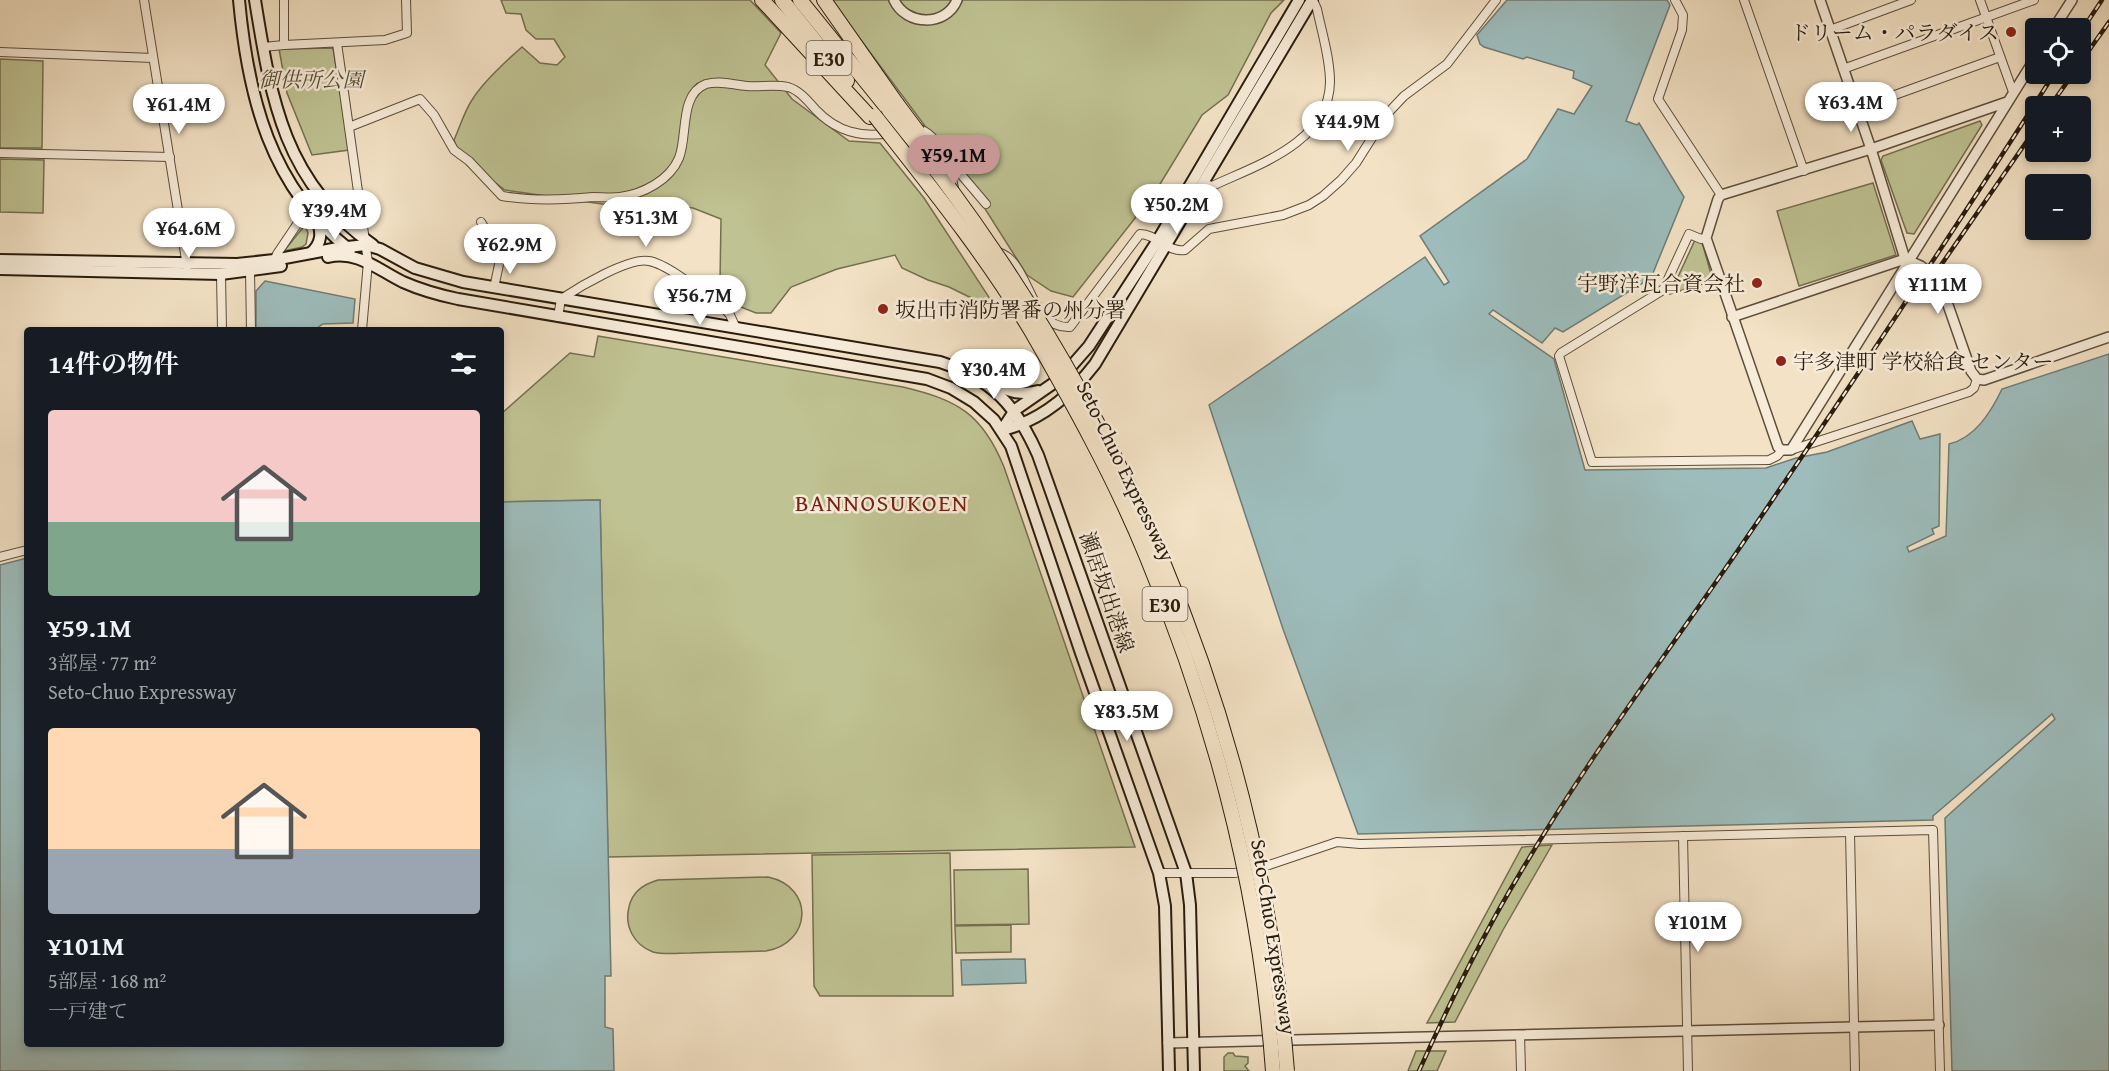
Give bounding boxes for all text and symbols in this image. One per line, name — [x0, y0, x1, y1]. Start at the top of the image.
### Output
place label: ドリーム・パラダイス — [1790, 17, 1999, 48]
map controls — [2025, 18, 2091, 240]
button: locate — [2025, 18, 2091, 84]
marker: ドリーム・パラダイス — [2004, 25, 2018, 39]
road number: E30 — [806, 41, 852, 75]
park label: 御供所公園 — [259, 64, 366, 95]
pin: ¥63.4M — [1802, 82, 1900, 133]
pin: ¥61.4M — [130, 84, 228, 135]
text: ¥63.4M — [1819, 87, 1883, 116]
text: ¥61.4M — [147, 89, 211, 118]
button: + — [2025, 96, 2091, 162]
pin: ¥44.9M — [1299, 101, 1397, 152]
text: ¥44.9M — [1316, 106, 1380, 135]
pin: ¥59.1M — [905, 135, 1003, 186]
text: ¥59.1M — [922, 140, 986, 169]
button: − — [2025, 174, 2091, 240]
pin: ¥50.2M — [1128, 184, 1226, 235]
text: ¥50.2M — [1145, 189, 1209, 218]
pin: ¥39.4M — [286, 190, 384, 241]
text: ¥39.4M — [303, 195, 367, 224]
pin: ¥51.3M — [597, 197, 695, 248]
text: ¥51.3M — [614, 202, 678, 231]
pin: ¥64.6M — [140, 208, 238, 259]
text: ¥64.6M — [157, 213, 221, 242]
pin: ¥62.9M — [461, 224, 559, 275]
text: ¥62.9M — [478, 229, 542, 258]
pin: ¥111M — [1896, 264, 1980, 315]
place label: 宇野洋瓦合資会社 — [1577, 268, 1745, 299]
text: ¥111M — [1909, 269, 1967, 298]
pin: ¥56.7M — [651, 275, 749, 326]
marker: 宇野洋瓦合資会社 — [1750, 276, 1764, 290]
text: ¥56.7M — [668, 280, 732, 309]
place label: 坂出市消防署番の州分署 — [895, 294, 1126, 325]
marker: 坂出市消防署番の州分署 — [876, 302, 890, 316]
text: 14件の物件 — [48, 344, 179, 383]
place label: 宇多津町 学校給食 センター — [1793, 346, 2053, 377]
icon: filters — [447, 347, 480, 380]
pin: ¥30.4M — [945, 349, 1043, 400]
text: ¥30.4M — [962, 354, 1026, 383]
marker: 宇多津町 学校給食 センター — [1774, 354, 1788, 368]
street label: Seto-Chuo Expressway — [1069, 375, 1184, 567]
icon: home — [210, 449, 318, 557]
district label: BANNOSUKOEN — [795, 485, 969, 520]
street label: 瀬居坂出港線 — [1072, 527, 1142, 657]
road number: E30 — [1142, 587, 1188, 621]
text: ¥59.1M — [48, 608, 132, 647]
text: 3部屋 · 77 m² — [48, 648, 157, 677]
text: Seto-Chuo Expressway — [48, 677, 236, 706]
pin: ¥83.5M — [1078, 691, 1176, 742]
text: ¥83.5M — [1095, 696, 1159, 725]
icon: home — [210, 767, 318, 875]
street label: Seto-Chuo Expressway — [1243, 837, 1305, 1038]
pin: ¥101M — [1656, 902, 1740, 953]
text: ¥101M — [1669, 907, 1727, 936]
text: ¥101M — [48, 926, 124, 965]
text: 5部屋 · 168 m² — [48, 966, 166, 995]
text: 一戸建て — [48, 996, 128, 1025]

